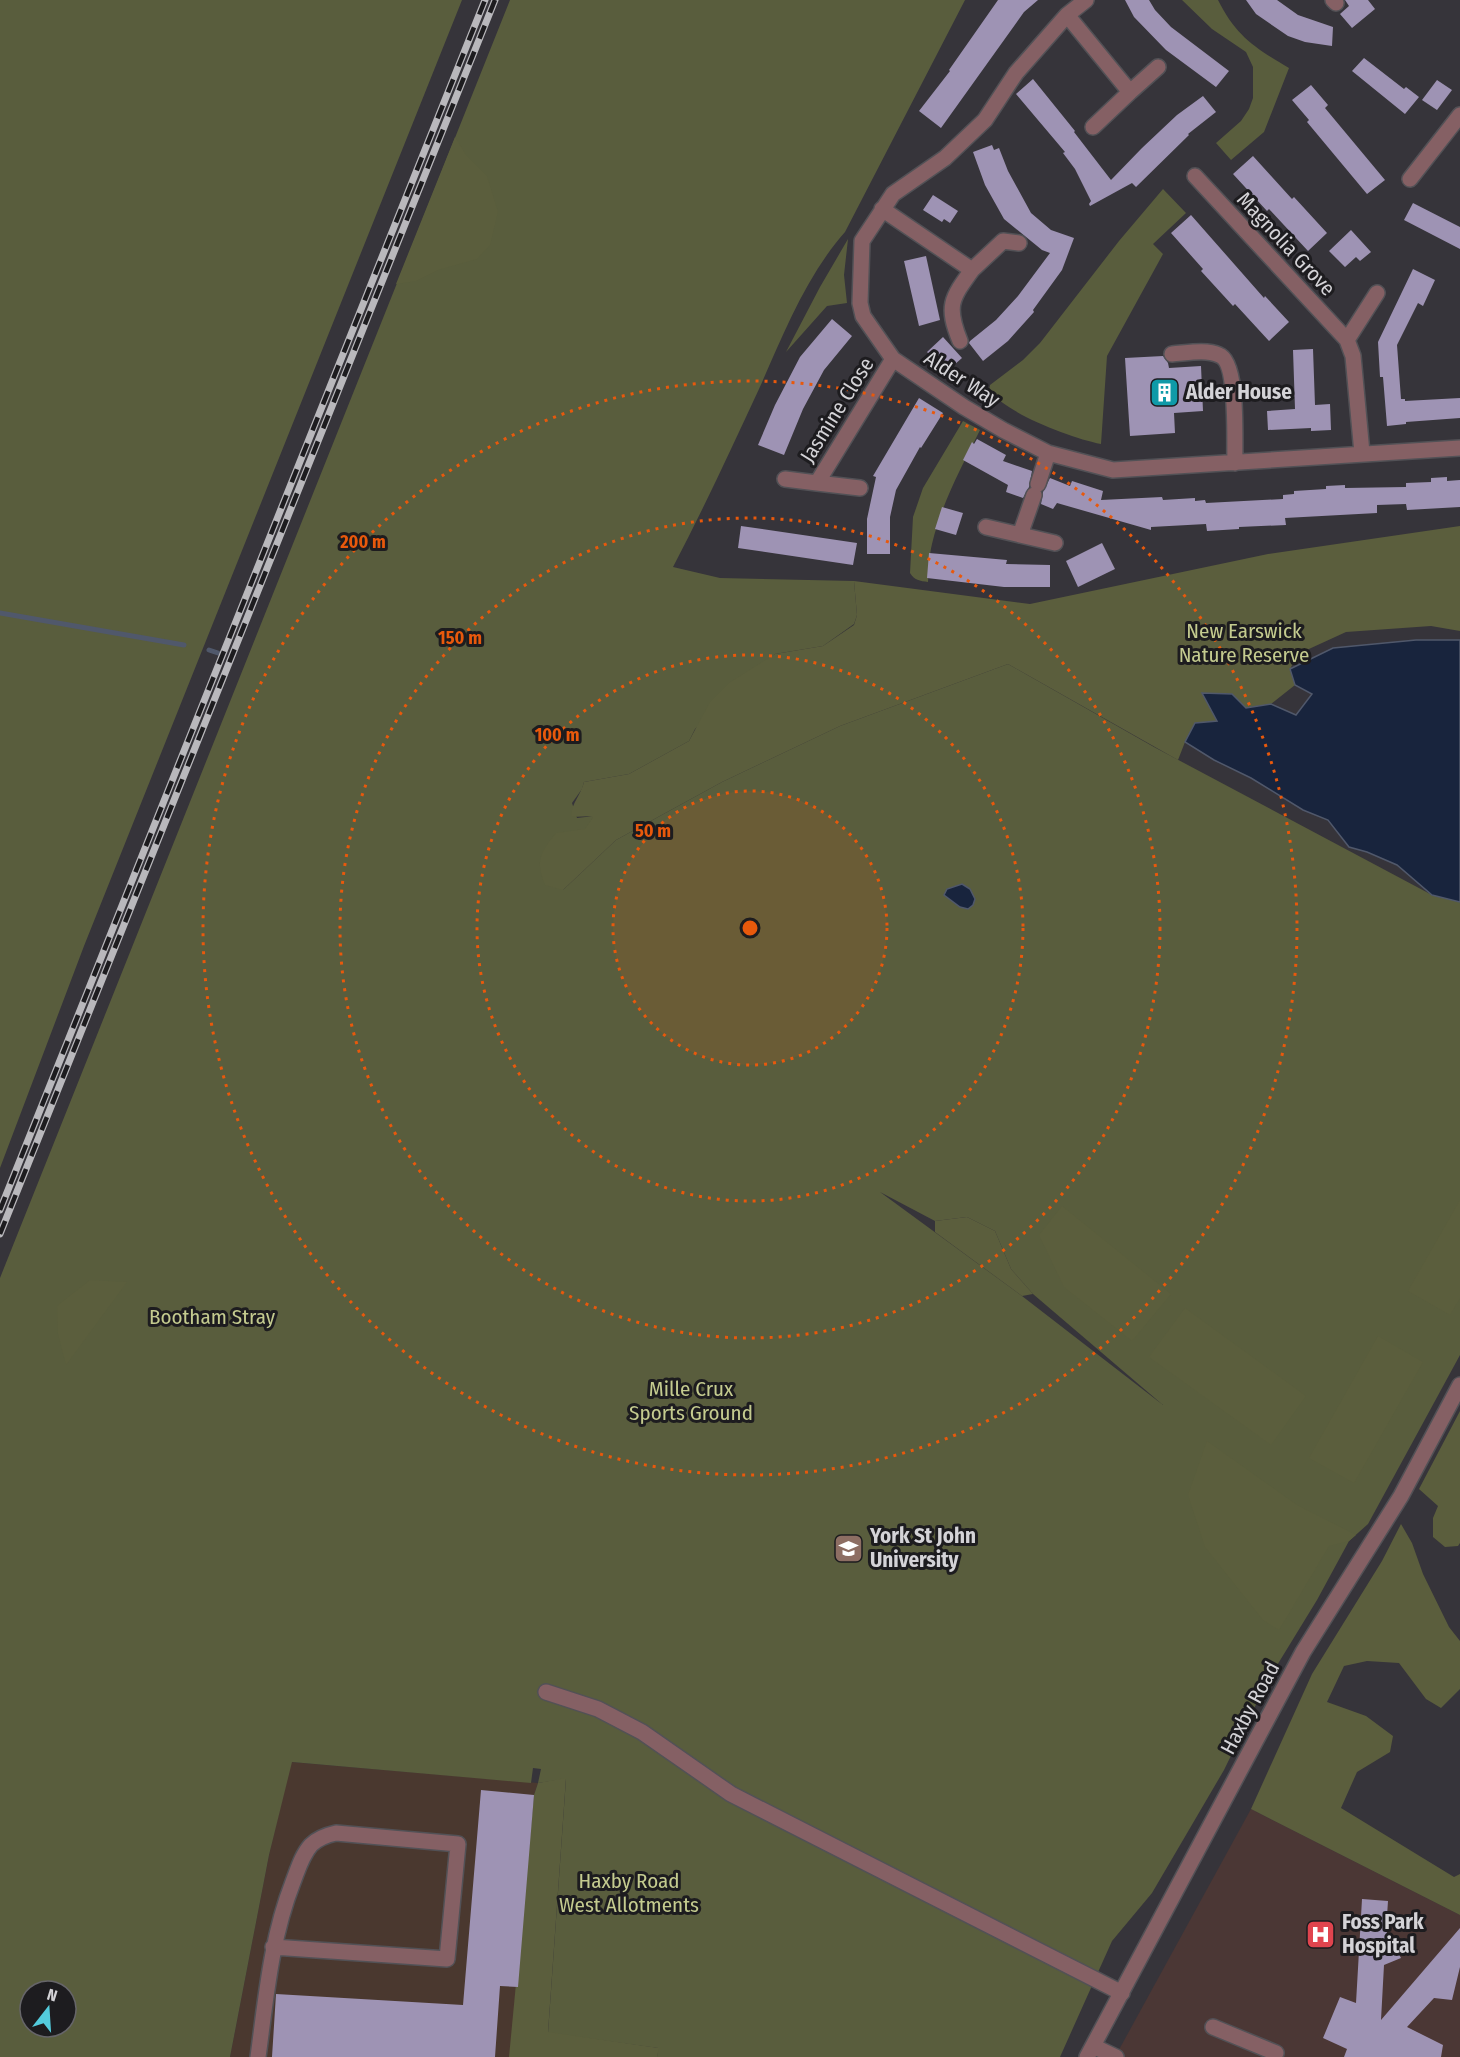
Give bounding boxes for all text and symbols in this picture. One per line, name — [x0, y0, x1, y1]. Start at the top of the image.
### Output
street label: Magnolia Grove — [1231, 187, 1341, 301]
street label: Alder Way — [919, 345, 1005, 413]
street label: Jasmine Close — [794, 353, 880, 467]
building icon: Alder House — [1149, 376, 1181, 408]
place label: Alder House — [1185, 379, 1292, 405]
text: 200 m — [339, 531, 386, 553]
park label: New Earswick Nature Reserve — [1179, 618, 1309, 668]
text: 150 m — [438, 627, 482, 649]
text: 100 m — [535, 724, 579, 746]
text: 50 m — [635, 820, 671, 842]
centre of rings — [740, 918, 760, 938]
park label: Bootham Stray — [149, 1304, 276, 1330]
park label: Mille Crux Sports Ground — [629, 1376, 753, 1426]
place label: York St John University — [869, 1523, 976, 1573]
school or university icon: York St John University — [833, 1532, 865, 1564]
street label: Haxby Road — [1215, 1657, 1285, 1759]
park label: Haxby Road West Allotments — [559, 1868, 699, 1918]
place label: Foss Park Hospital — [1342, 1909, 1424, 1959]
hospital icon: Foss Park Hospital — [1305, 1918, 1337, 1950]
north arrow — [18, 1979, 78, 2039]
text: N — [45, 1985, 60, 2006]

